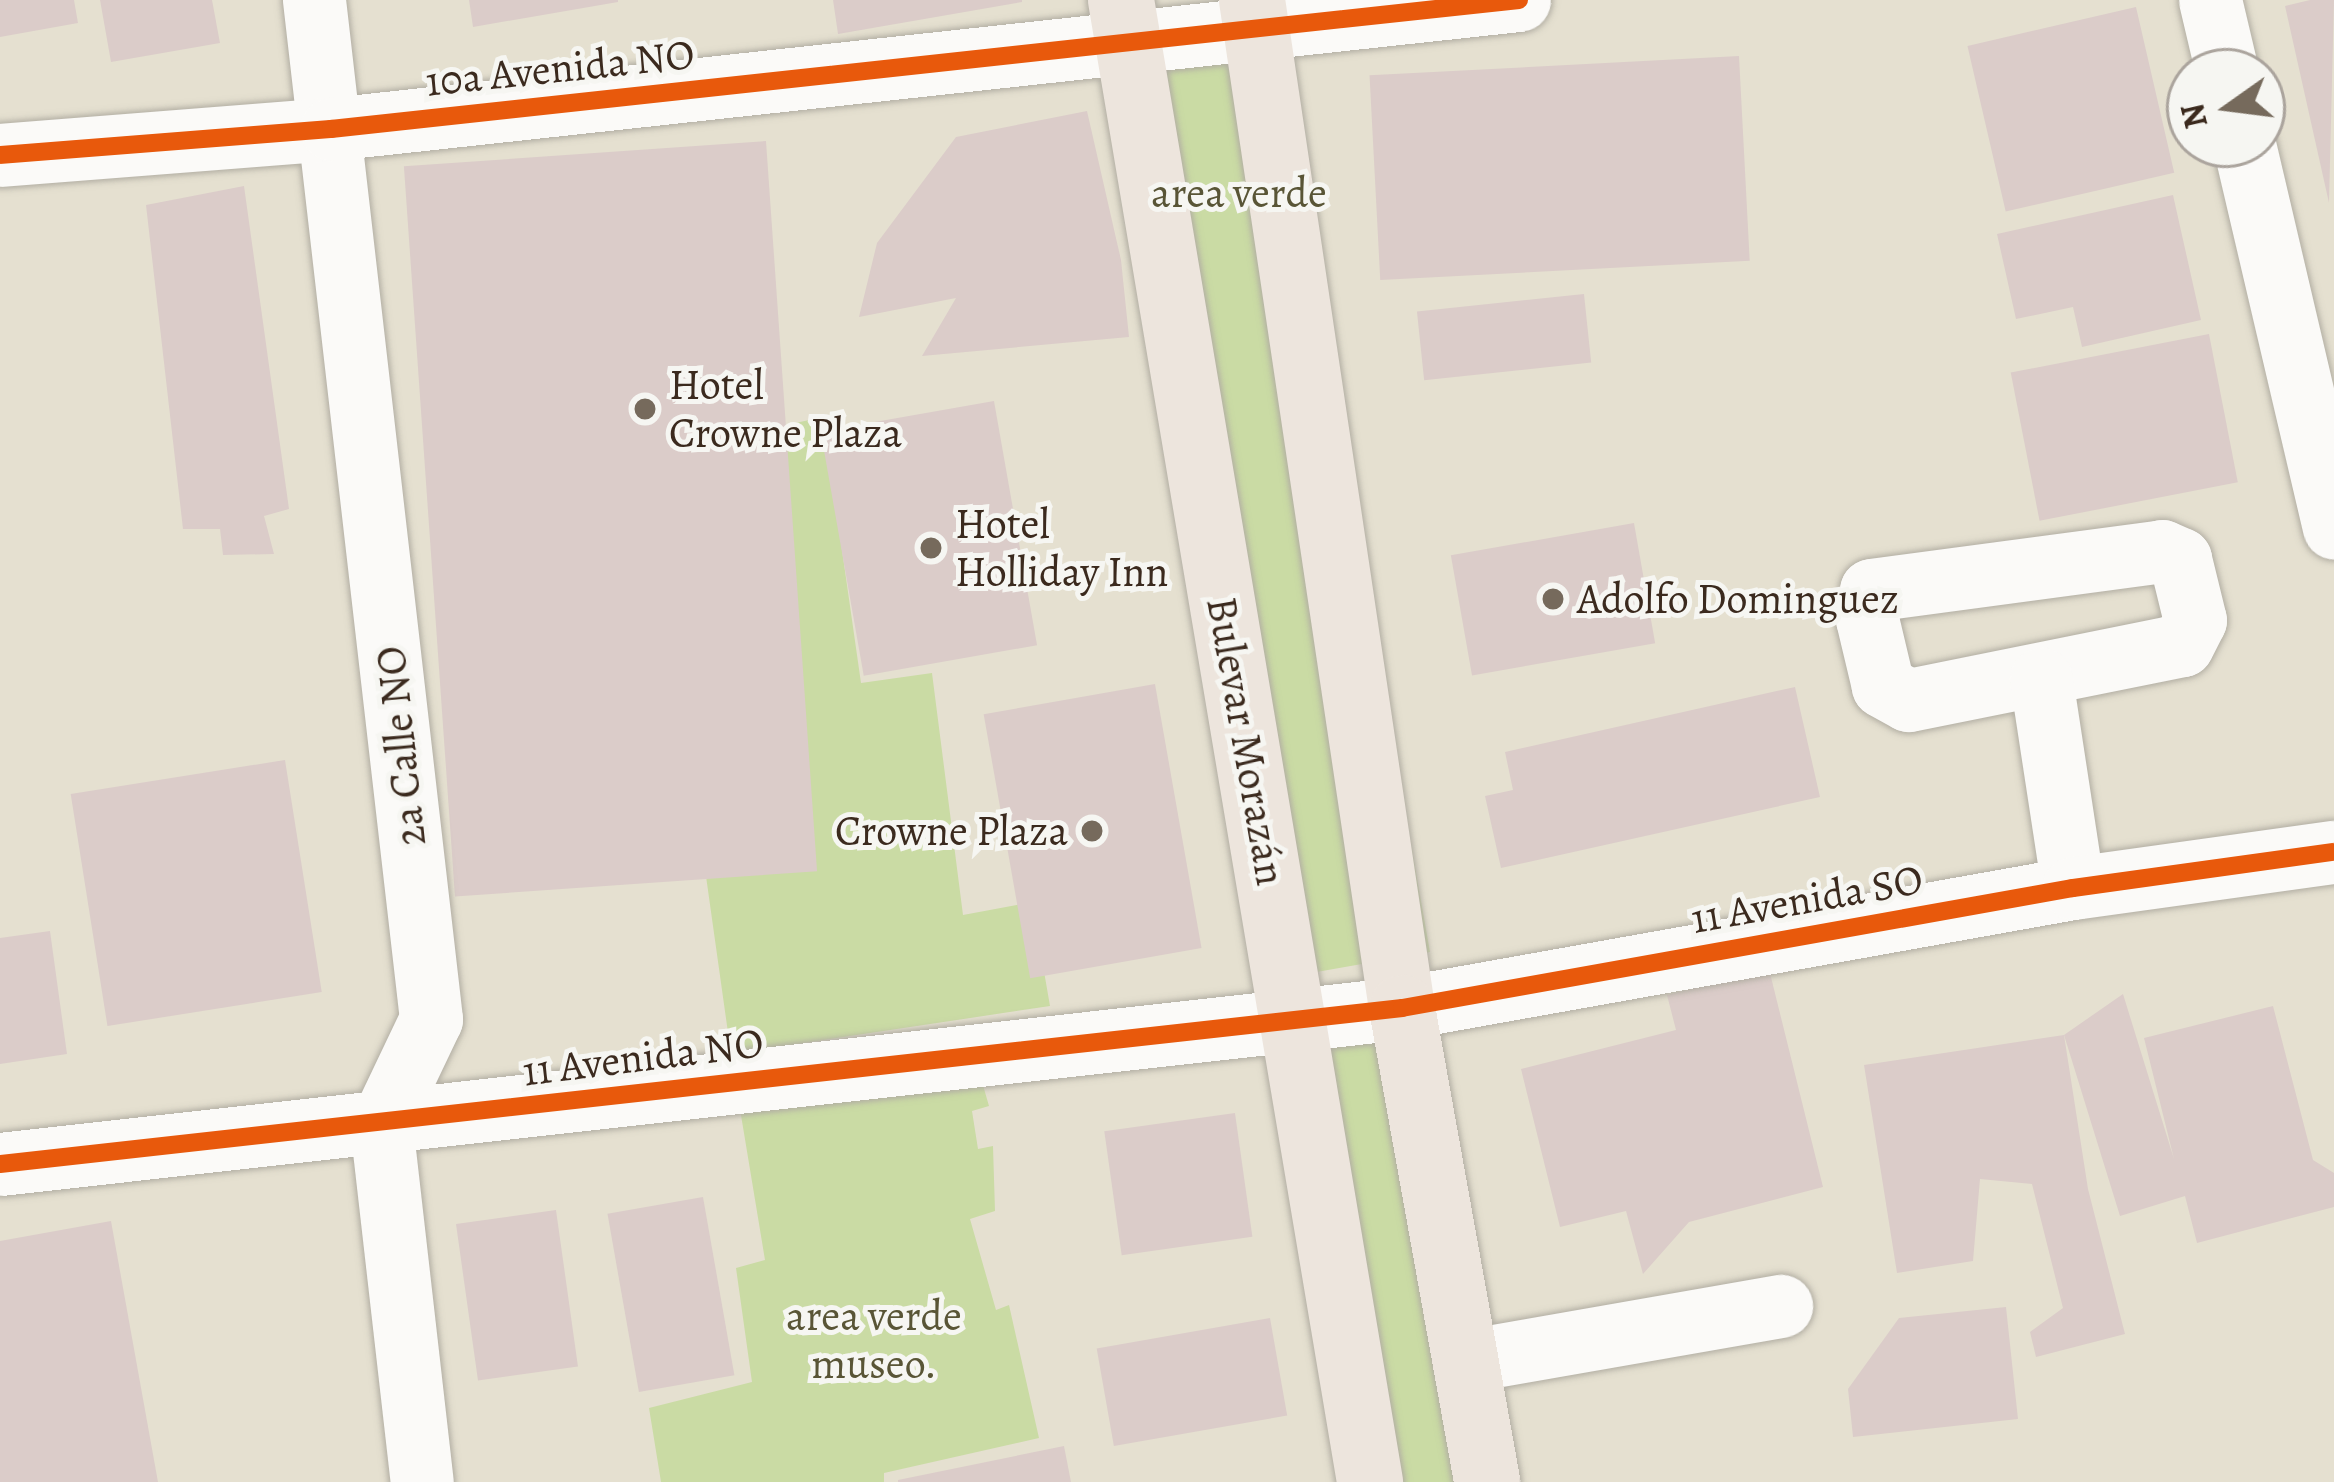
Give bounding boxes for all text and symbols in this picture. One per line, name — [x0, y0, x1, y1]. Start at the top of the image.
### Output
street label: 10a Avenida NO — [423, 29, 697, 107]
north arrow — [2166, 48, 2286, 168]
text: N — [2169, 99, 2218, 133]
park label: area verde — [1151, 168, 1327, 218]
place label: Hotel Crowne Plaza — [669, 360, 902, 458]
marker: Hotel Crowne Plaza — [632, 396, 658, 422]
place label: Hotel Holliday Inn — [955, 499, 1168, 598]
marker: Hotel Holliday Inn — [918, 535, 944, 561]
place label: Adolfo Dominguez — [1577, 574, 1899, 624]
marker: Adolfo Dominguez — [1540, 586, 1566, 612]
street label: Bulevar Morazán — [1196, 593, 1296, 889]
street label: 2a Calle NO — [365, 644, 437, 848]
place label: Crowne Plaza — [835, 806, 1068, 856]
marker: Crowne Plaza — [1079, 818, 1105, 844]
street label: 11 Avenida SO — [1687, 854, 1927, 944]
street label: 11 Avenida NO — [520, 1017, 766, 1097]
park label: area verde museo. — [786, 1291, 962, 1390]

